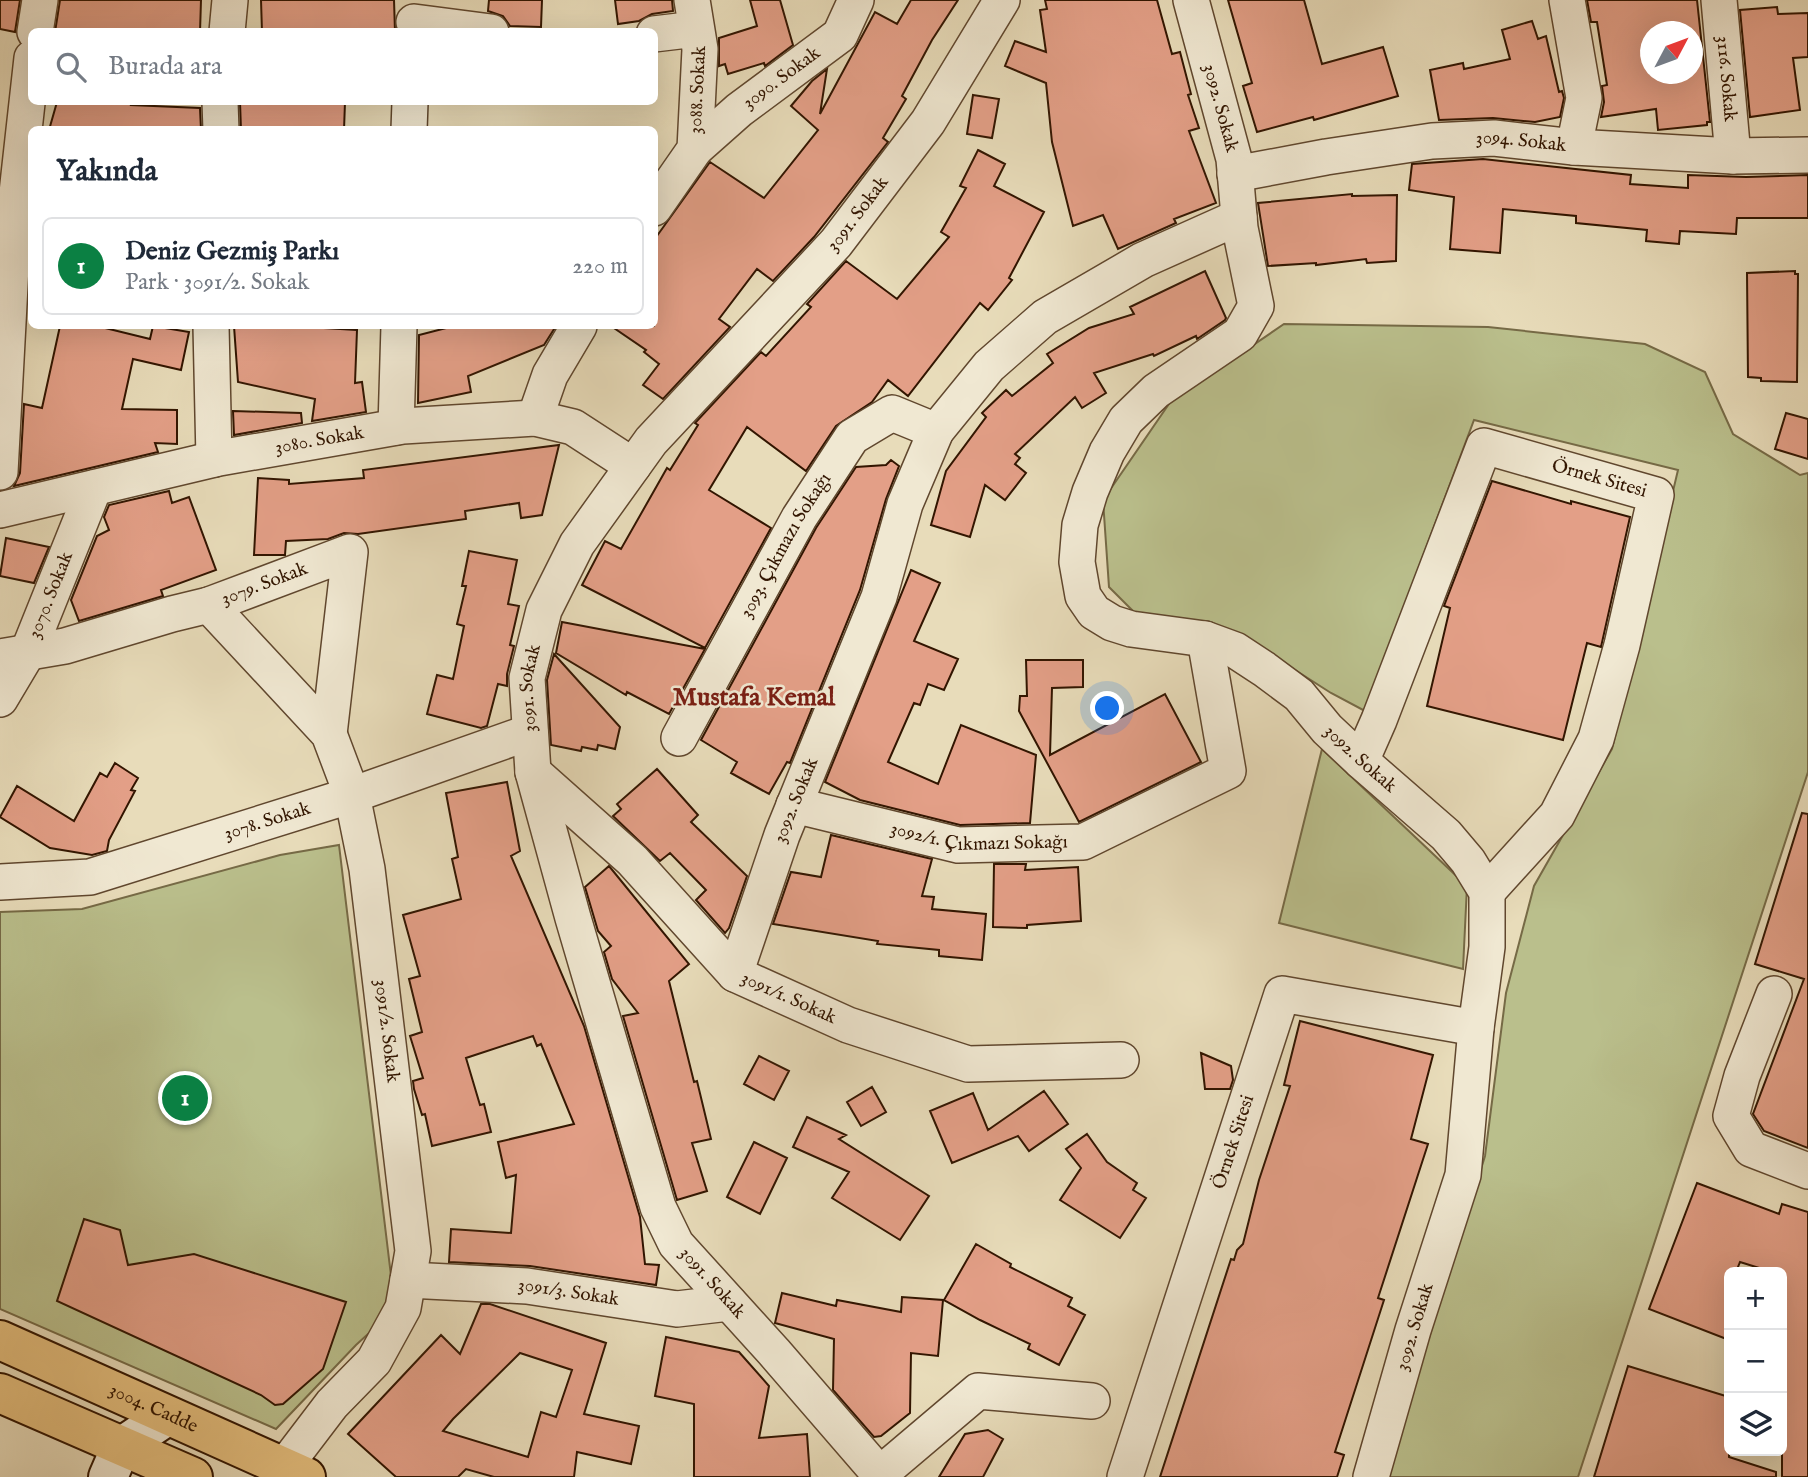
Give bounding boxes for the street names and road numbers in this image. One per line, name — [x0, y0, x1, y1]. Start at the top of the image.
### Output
street label: 3116. Sokak — [1710, 35, 1742, 123]
street label: 3090. Sokak — [738, 41, 826, 115]
street label: 3088. Sokak — [684, 45, 712, 135]
street label: 3092. Sokak — [1197, 61, 1244, 156]
street label: 3094. Sokak — [1475, 126, 1568, 158]
street label: 3091. Sokak — [822, 171, 895, 257]
street label: 3080. Sokak — [273, 421, 367, 460]
street label: Örnek Sitesi — [1549, 454, 1650, 504]
street label: 3093. Çıkmazı Sokağı — [735, 469, 837, 622]
street label: 3070. Sokak — [23, 547, 79, 642]
street label: 3079. Sokak — [218, 557, 312, 611]
street label: 3091. Sokak — [514, 641, 547, 733]
street label: 3092. Sokak — [1318, 720, 1402, 799]
street label: 3092. Sokak — [768, 753, 825, 846]
street label: 3078. Sokak — [221, 796, 314, 846]
street label: 3092/1. Çıkmazı Sokağı — [888, 817, 1068, 857]
street label: 3091/1. Sokak — [737, 966, 841, 1031]
street label: 3091/2. Sokak — [368, 978, 405, 1085]
street label: Örnek Sitesi — [1207, 1092, 1260, 1192]
street label: 3091. Sokak — [674, 1242, 751, 1324]
street label: 3091/3. Sokak — [517, 1274, 621, 1312]
street label: 3092. Sokak — [1390, 1280, 1440, 1374]
street label: 3004. Cadde — [105, 1378, 202, 1439]

